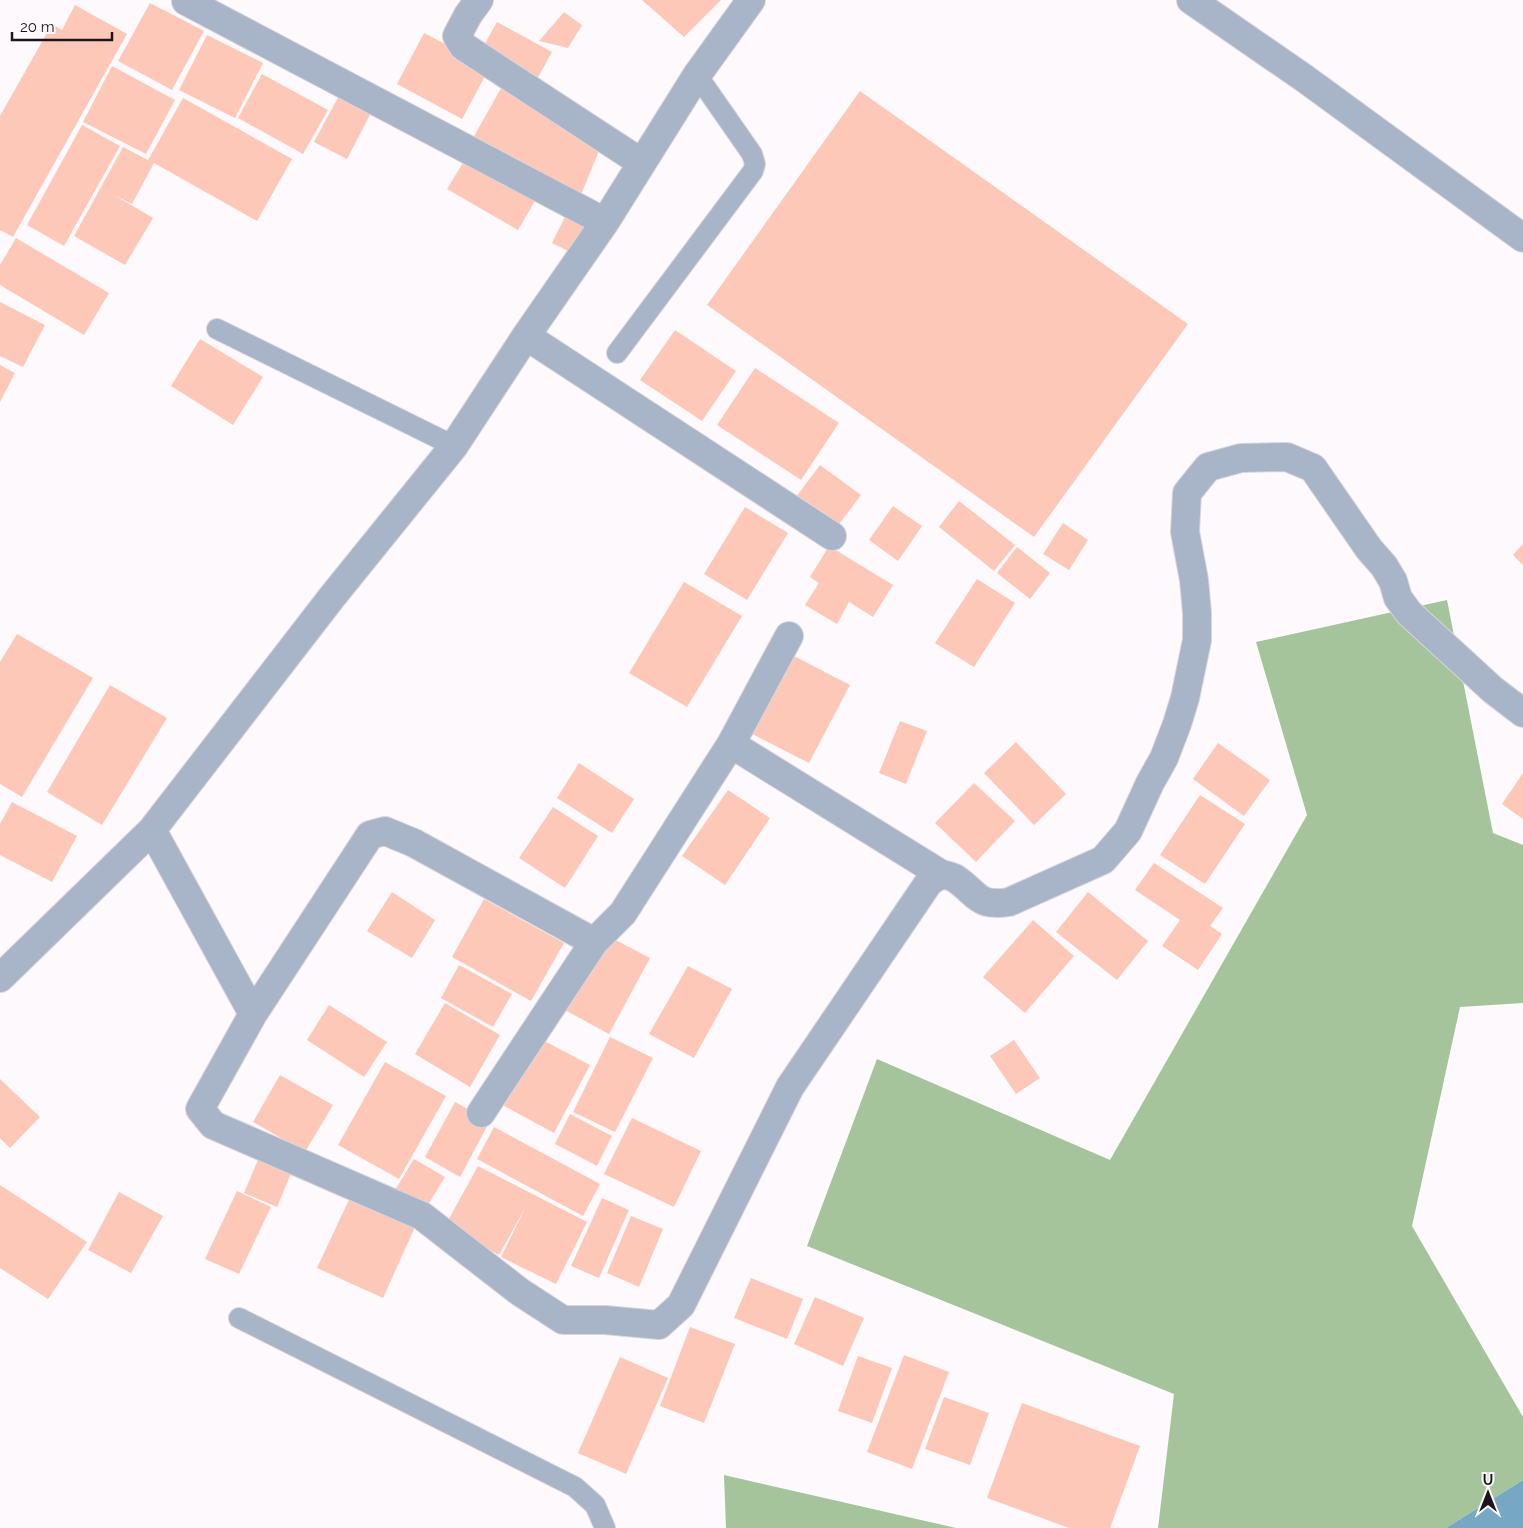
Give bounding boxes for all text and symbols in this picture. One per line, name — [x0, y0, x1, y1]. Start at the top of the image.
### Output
scale bar — [12, 10, 112, 42]
text: 20 m — [20, 18, 55, 36]
north arrow — [1463, 1468, 1513, 1518]
text: U — [1483, 1472, 1493, 1488]

